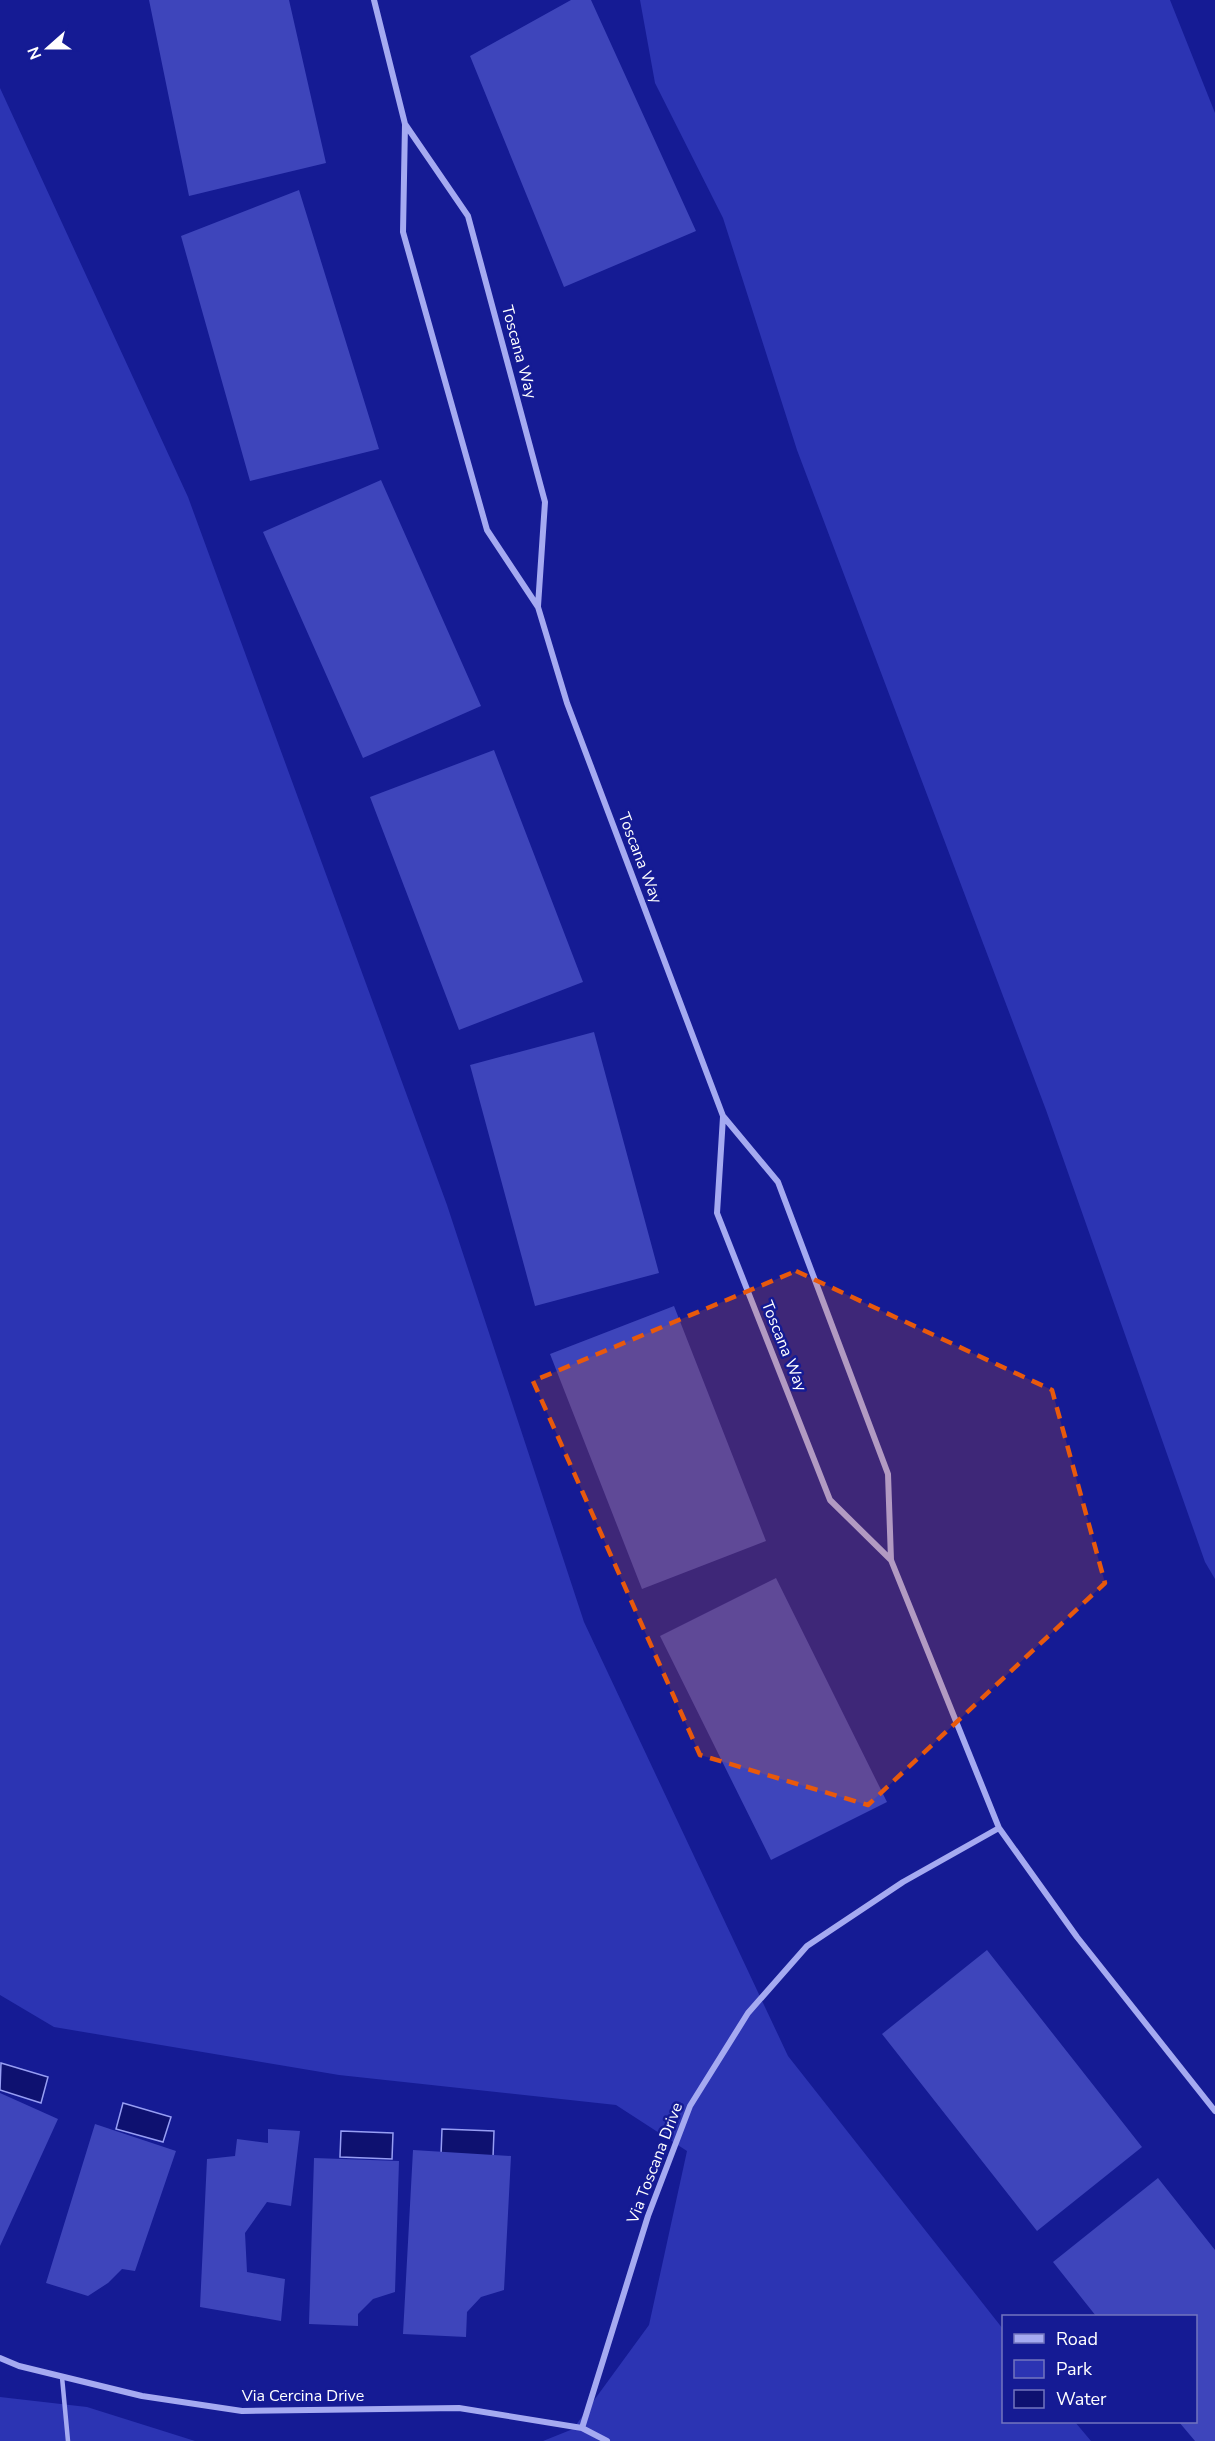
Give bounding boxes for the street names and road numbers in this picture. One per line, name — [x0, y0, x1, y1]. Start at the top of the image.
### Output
street label: Toscana Way — [496, 303, 542, 402]
street label: Toscana Way — [613, 809, 668, 907]
street label: Toscana Way — [756, 1297, 812, 1395]
street label: Via Toscana Drive — [621, 2099, 688, 2228]
street label: Via Cercina Drive — [241, 2385, 364, 2407]

